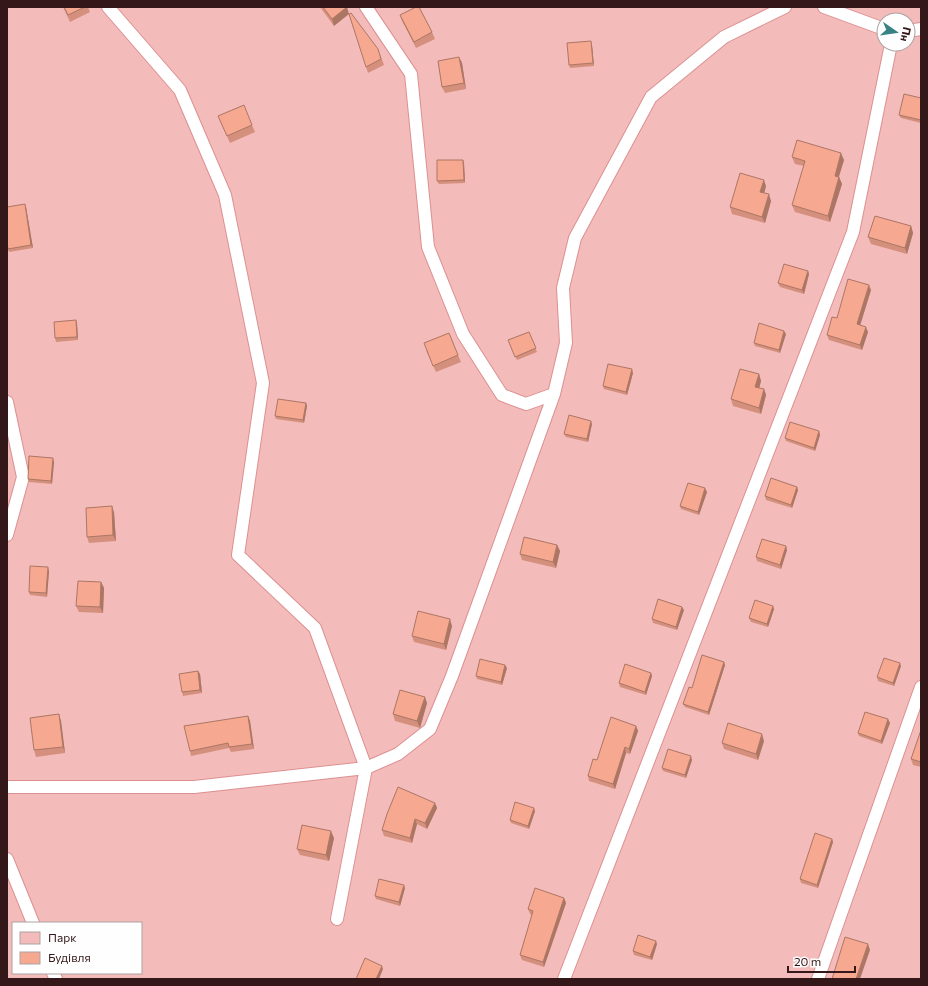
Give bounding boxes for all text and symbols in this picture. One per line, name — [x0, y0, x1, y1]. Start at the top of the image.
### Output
north arrow — [876, 12, 916, 52]
text: Пн — [898, 26, 914, 43]
legend — [12, 922, 142, 974]
text: Парк — [48, 930, 77, 944]
scale bar — [788, 948, 855, 974]
text: Будівля — [48, 950, 91, 964]
text: 20 m — [794, 954, 821, 968]

